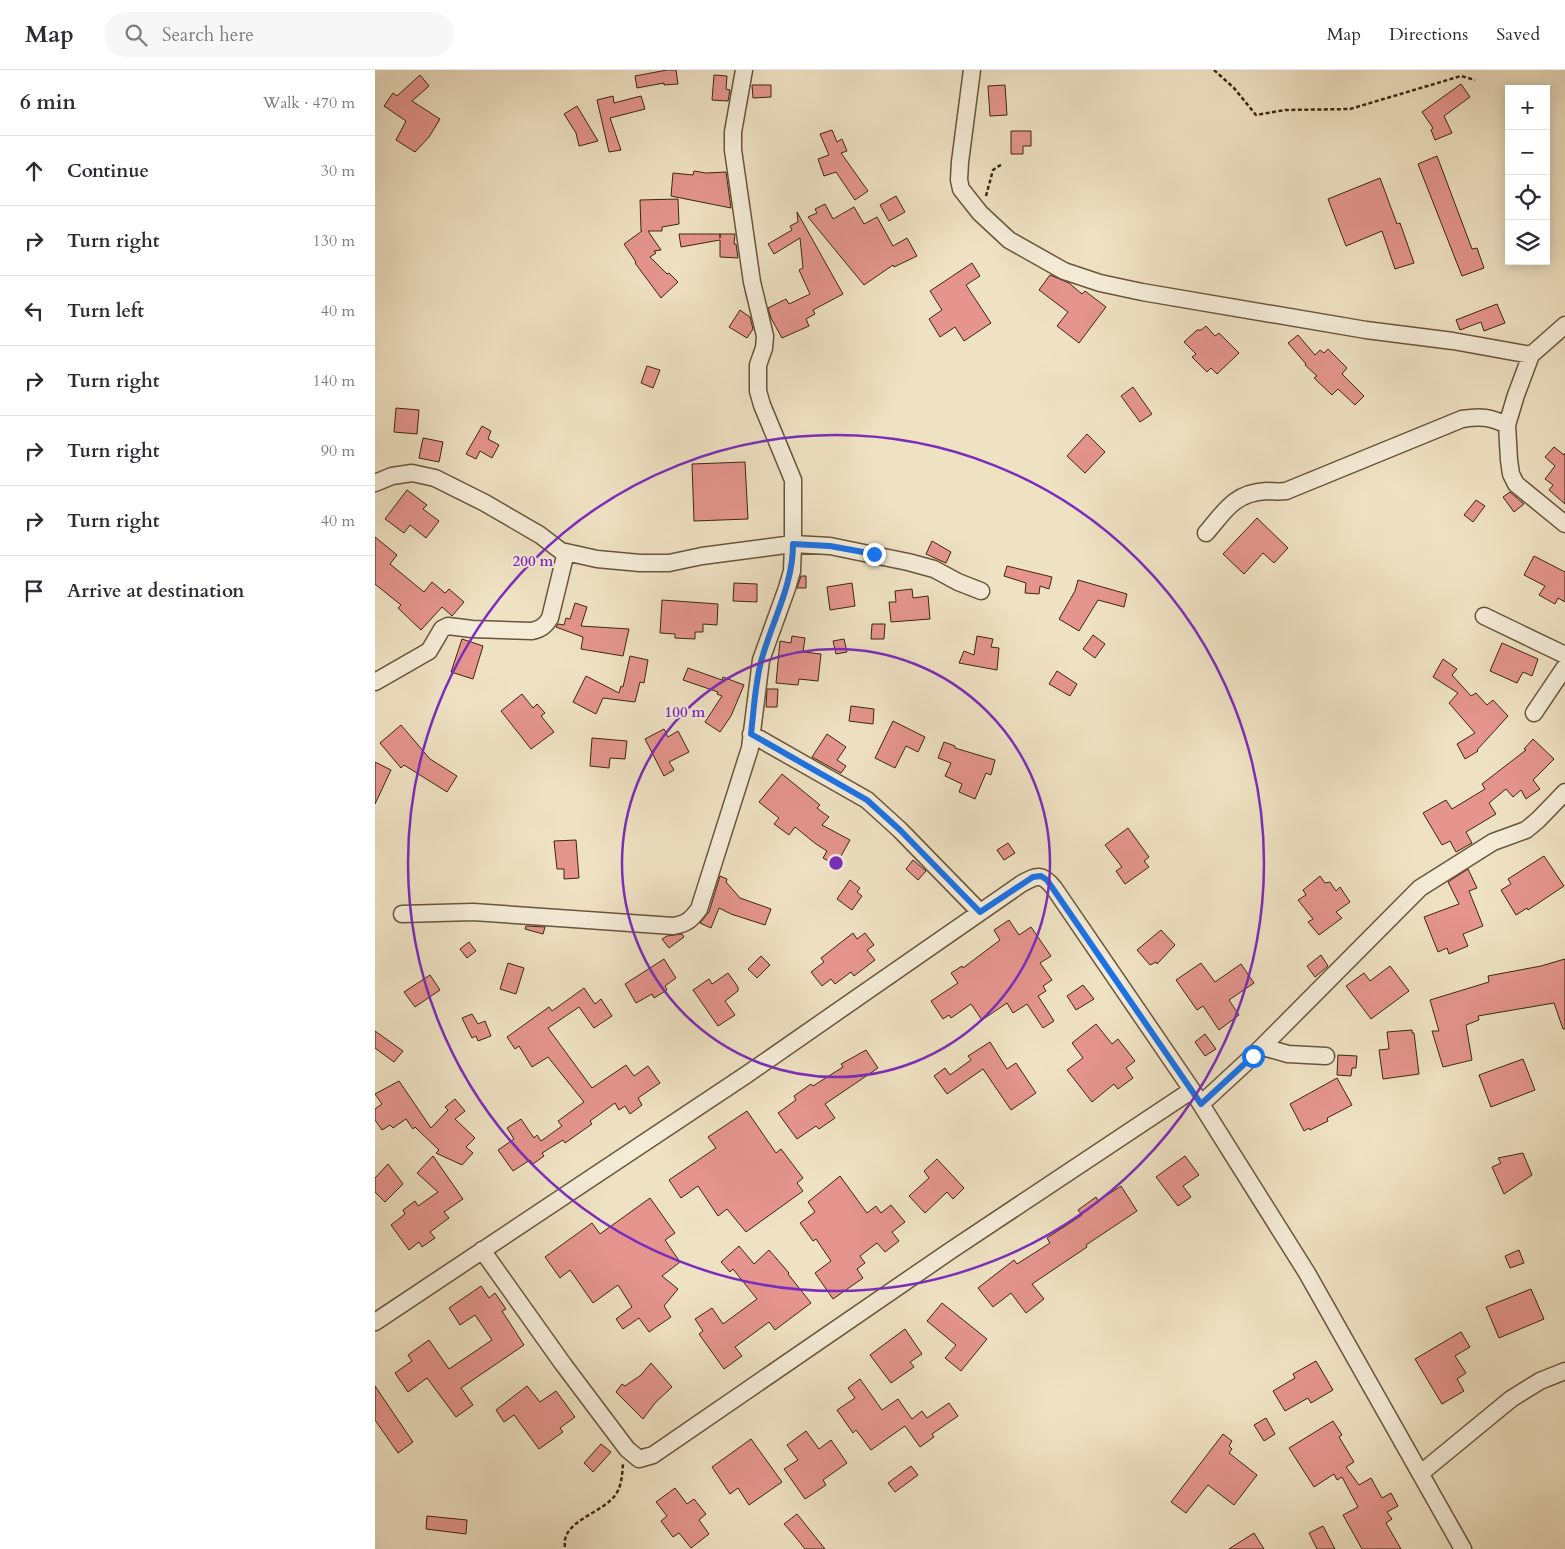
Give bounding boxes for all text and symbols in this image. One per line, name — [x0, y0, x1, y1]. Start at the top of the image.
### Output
search box — [104, 12, 454, 57]
text: Map — [25, 18, 74, 51]
icon: search — [122, 21, 150, 49]
text: Search here — [162, 22, 254, 48]
text: Map — [1327, 22, 1361, 47]
text: Directions — [1389, 22, 1468, 47]
text: Saved — [1496, 22, 1540, 47]
map controls — [1505, 85, 1550, 265]
button: + — [1505, 85, 1550, 130]
text: 6 min — [20, 88, 76, 117]
text: Walk · 470 m — [263, 92, 355, 114]
button: − — [1505, 130, 1550, 175]
icon: ahead — [20, 157, 48, 185]
text: Continue — [67, 158, 149, 184]
text: 30 m — [321, 160, 355, 182]
button: locate — [1505, 175, 1550, 220]
button: layers — [1505, 220, 1550, 265]
icon: right — [20, 227, 48, 255]
text: Turn right — [67, 228, 159, 254]
text: 130 m — [313, 230, 355, 252]
icon: left — [20, 297, 48, 325]
text: Turn left — [67, 298, 144, 324]
text: 40 m — [321, 300, 355, 322]
icon: right — [20, 367, 48, 395]
text: Turn right — [67, 368, 159, 394]
text: 140 m — [313, 370, 355, 392]
icon: right — [20, 437, 48, 465]
text: Turn right — [67, 438, 159, 464]
text: 90 m — [321, 440, 355, 462]
icon: right — [20, 507, 48, 535]
text: Turn right — [67, 508, 159, 534]
text: 40 m — [321, 510, 355, 532]
route end — [863, 543, 886, 566]
text: 200 m — [513, 551, 554, 571]
icon: arrive — [20, 577, 48, 605]
text: Arrive at destination — [67, 578, 244, 604]
text: 100 m — [665, 702, 706, 722]
centre of rings — [827, 854, 845, 872]
route start — [1242, 1045, 1265, 1068]

